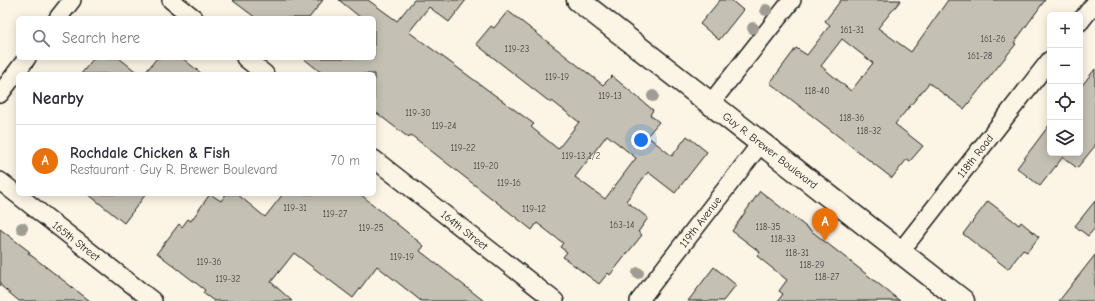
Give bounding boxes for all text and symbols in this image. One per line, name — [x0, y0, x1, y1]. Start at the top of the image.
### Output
map controls — [1047, 12, 1083, 156]
button: + — [1047, 12, 1083, 48]
search box — [16, 16, 376, 60]
house number: 161-31 — [840, 25, 864, 35]
icon: search — [30, 27, 52, 49]
text: Search here — [62, 29, 140, 47]
house number: 161-26 — [980, 34, 1006, 44]
house number: 119-23 — [505, 44, 529, 54]
button: − — [1047, 48, 1083, 84]
house number: 161-28 — [968, 51, 993, 61]
house number: 119-19 — [545, 72, 569, 82]
button: locate — [1047, 84, 1083, 120]
house number: 118-40 — [804, 86, 830, 96]
text: Nearby — [32, 89, 83, 108]
house number: 119-13 — [598, 91, 622, 101]
house number: 119-30 — [405, 108, 431, 118]
street label: Guy R. Brewer Boulevard — [720, 109, 820, 191]
house number: 118-36 — [840, 113, 865, 123]
button: layers — [1047, 120, 1083, 156]
house number: 119-24 — [432, 121, 456, 131]
house number: 118-32 — [857, 126, 882, 136]
your location — [631, 130, 651, 150]
street label: 118th Road — [954, 132, 996, 180]
house number: 119-22 — [451, 143, 476, 153]
text: Rochdale Chicken & Fish — [70, 144, 230, 162]
house number: 119-13 1/2 — [562, 151, 601, 161]
text: A — [41, 153, 49, 168]
text: 70 m — [331, 153, 360, 168]
house number: 119-20 — [473, 161, 499, 171]
text: Restaurant · Guy R. Brewer Boulevard — [70, 162, 277, 177]
house number: 119-16 — [497, 178, 521, 188]
street label: 119th Avenue — [676, 193, 724, 250]
house number: 119-31 — [283, 203, 307, 213]
house number: 119-12 — [522, 204, 546, 214]
street label: 164th Street — [438, 208, 491, 253]
pin: A — [812, 208, 838, 241]
house number: 119-27 — [323, 209, 348, 219]
street label: 165th Street — [50, 218, 103, 264]
house number: 163-14 — [610, 220, 634, 230]
house number: 118-35 — [756, 222, 781, 232]
house number: 119-25 — [358, 223, 384, 233]
house number: 118-33 — [771, 234, 795, 244]
house number: 118-31 — [785, 248, 809, 258]
house number: 119-19 — [390, 252, 414, 262]
house number: 119-36 — [197, 257, 222, 267]
house number: 118-29 — [800, 260, 825, 270]
house number: 118-27 — [815, 272, 840, 282]
house number: 119-32 — [216, 274, 241, 284]

